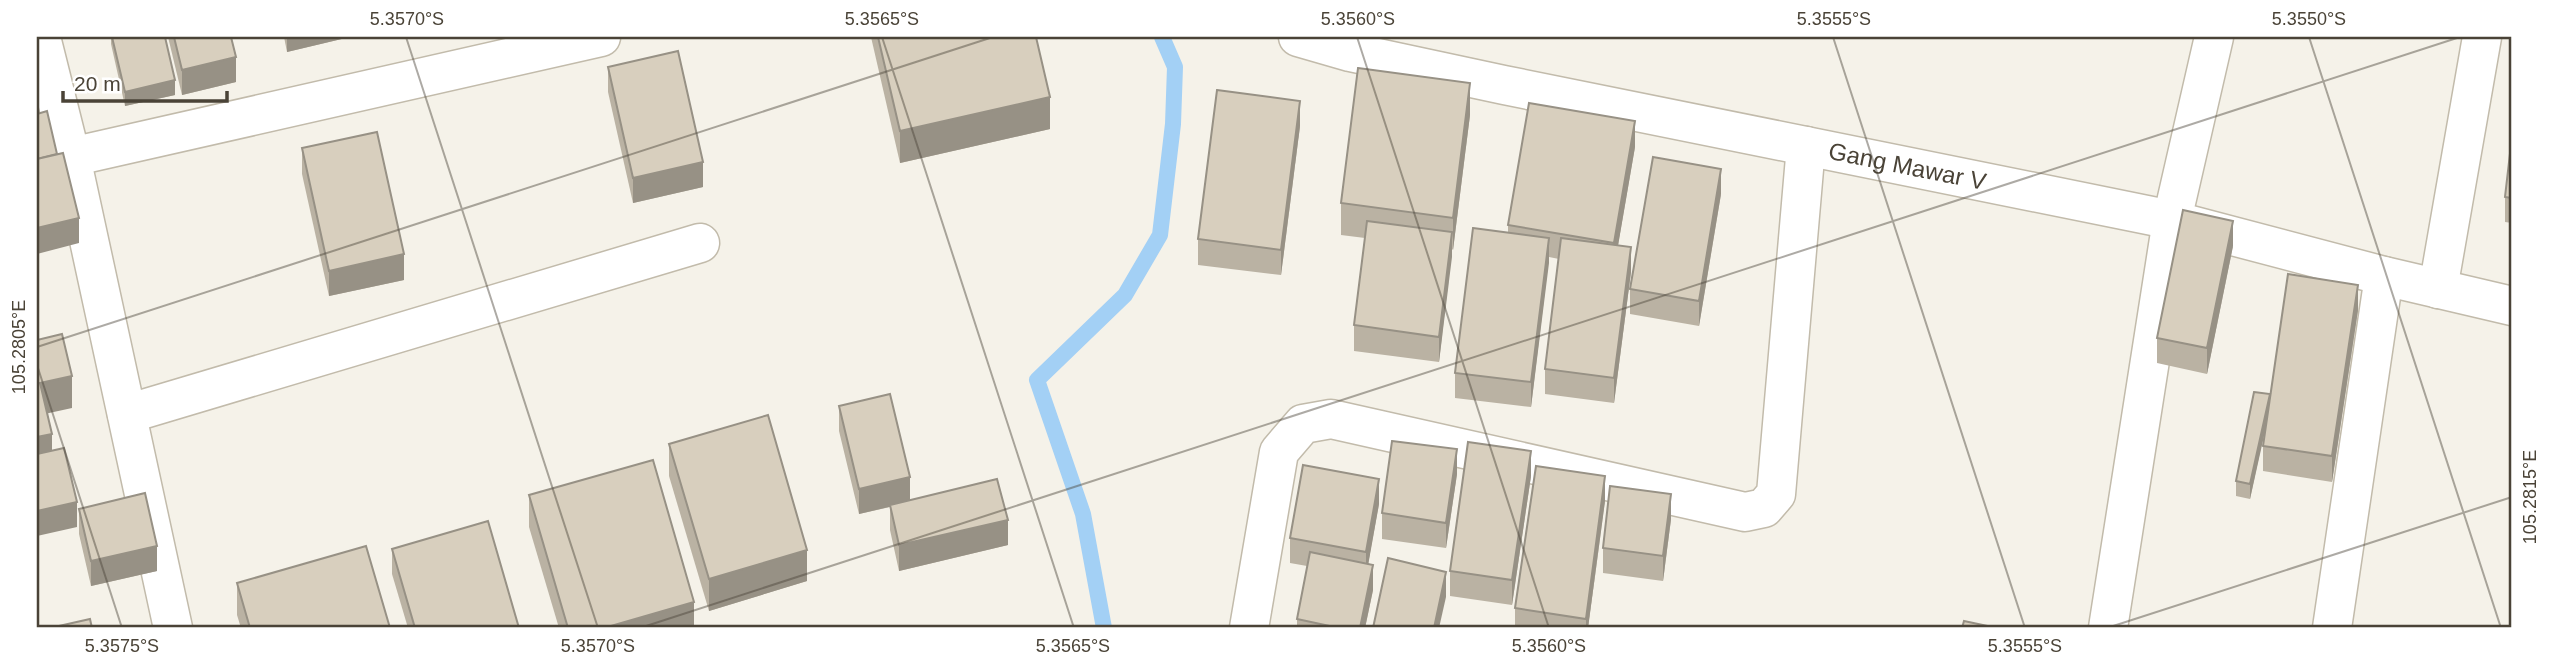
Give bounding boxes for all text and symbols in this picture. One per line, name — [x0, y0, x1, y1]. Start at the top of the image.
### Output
text: 5.3570°S — [370, 9, 444, 29]
text: 5.3565°S — [845, 9, 919, 29]
text: 5.3560°S — [1321, 9, 1395, 29]
text: 5.3555°S — [1797, 9, 1871, 29]
text: 5.3550°S — [2272, 9, 2346, 29]
scale bar — [63, 60, 228, 104]
text: 20 m — [74, 72, 121, 95]
street label: Gang Mawar V — [1826, 137, 1989, 195]
text: 105.2805°E — [9, 300, 29, 394]
text: 105.2815°E — [2520, 450, 2540, 544]
text: 5.3575°S — [85, 636, 159, 656]
text: 5.3570°S — [561, 636, 635, 656]
text: 5.3565°S — [1036, 636, 1110, 656]
text: 5.3560°S — [1512, 636, 1586, 656]
text: 5.3555°S — [1988, 636, 2062, 656]

